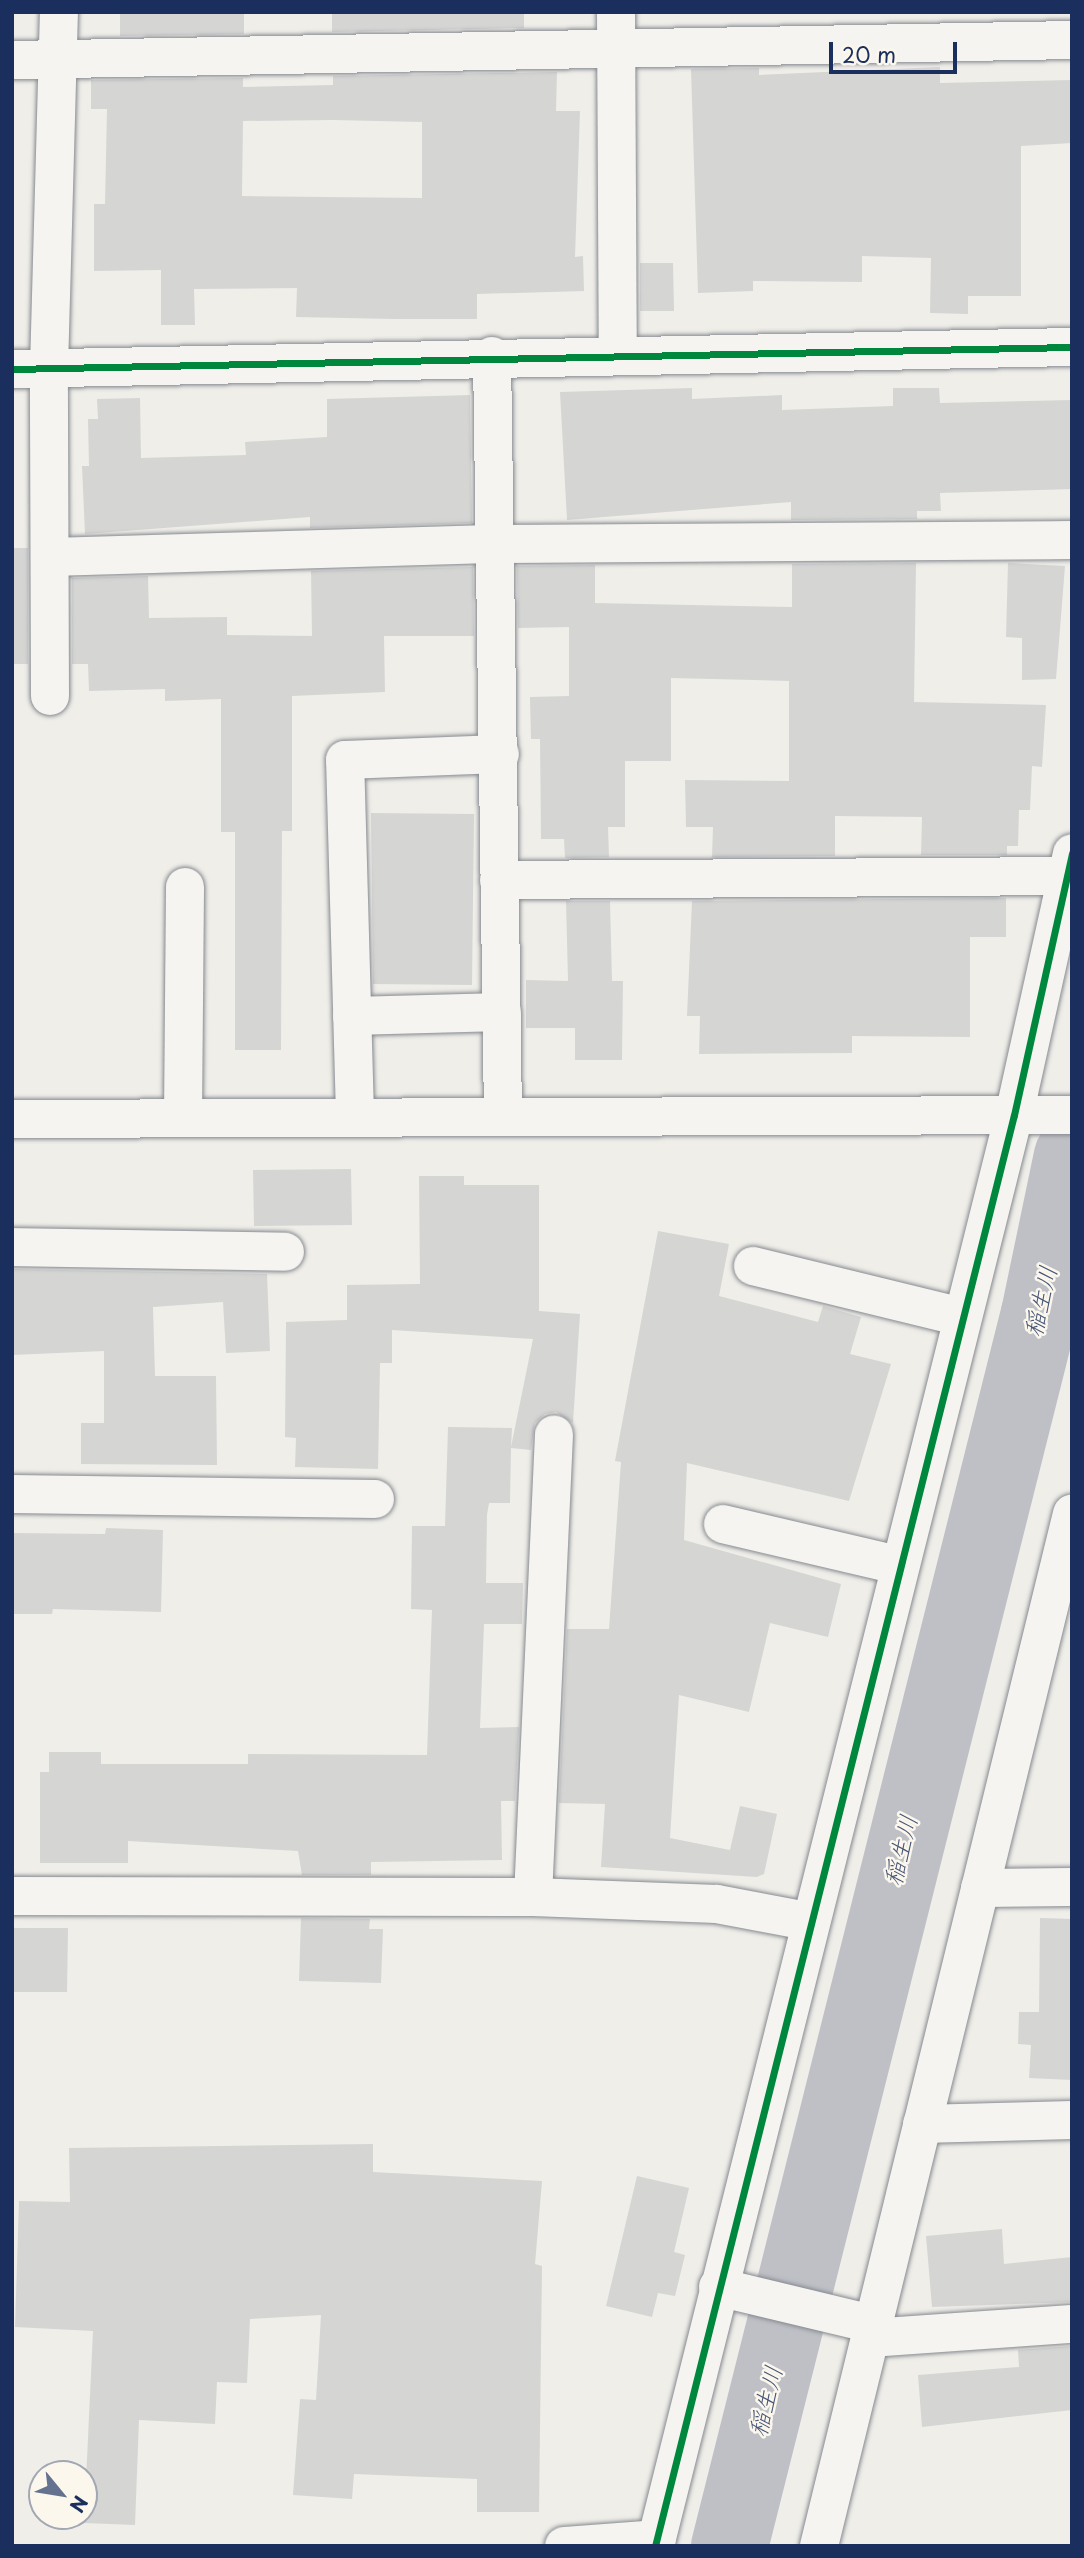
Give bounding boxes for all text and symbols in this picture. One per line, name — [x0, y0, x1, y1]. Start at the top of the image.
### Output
scale bar — [832, 28, 960, 72]
text: 20 m — [842, 38, 896, 70]
water label: 稲生川 — [1018, 1263, 1062, 1339]
water label: 稲生川 — [877, 1812, 923, 1888]
water label: 稲生川 — [742, 2363, 788, 2439]
north arrow — [28, 2460, 98, 2530]
text: N — [64, 2491, 95, 2518]

